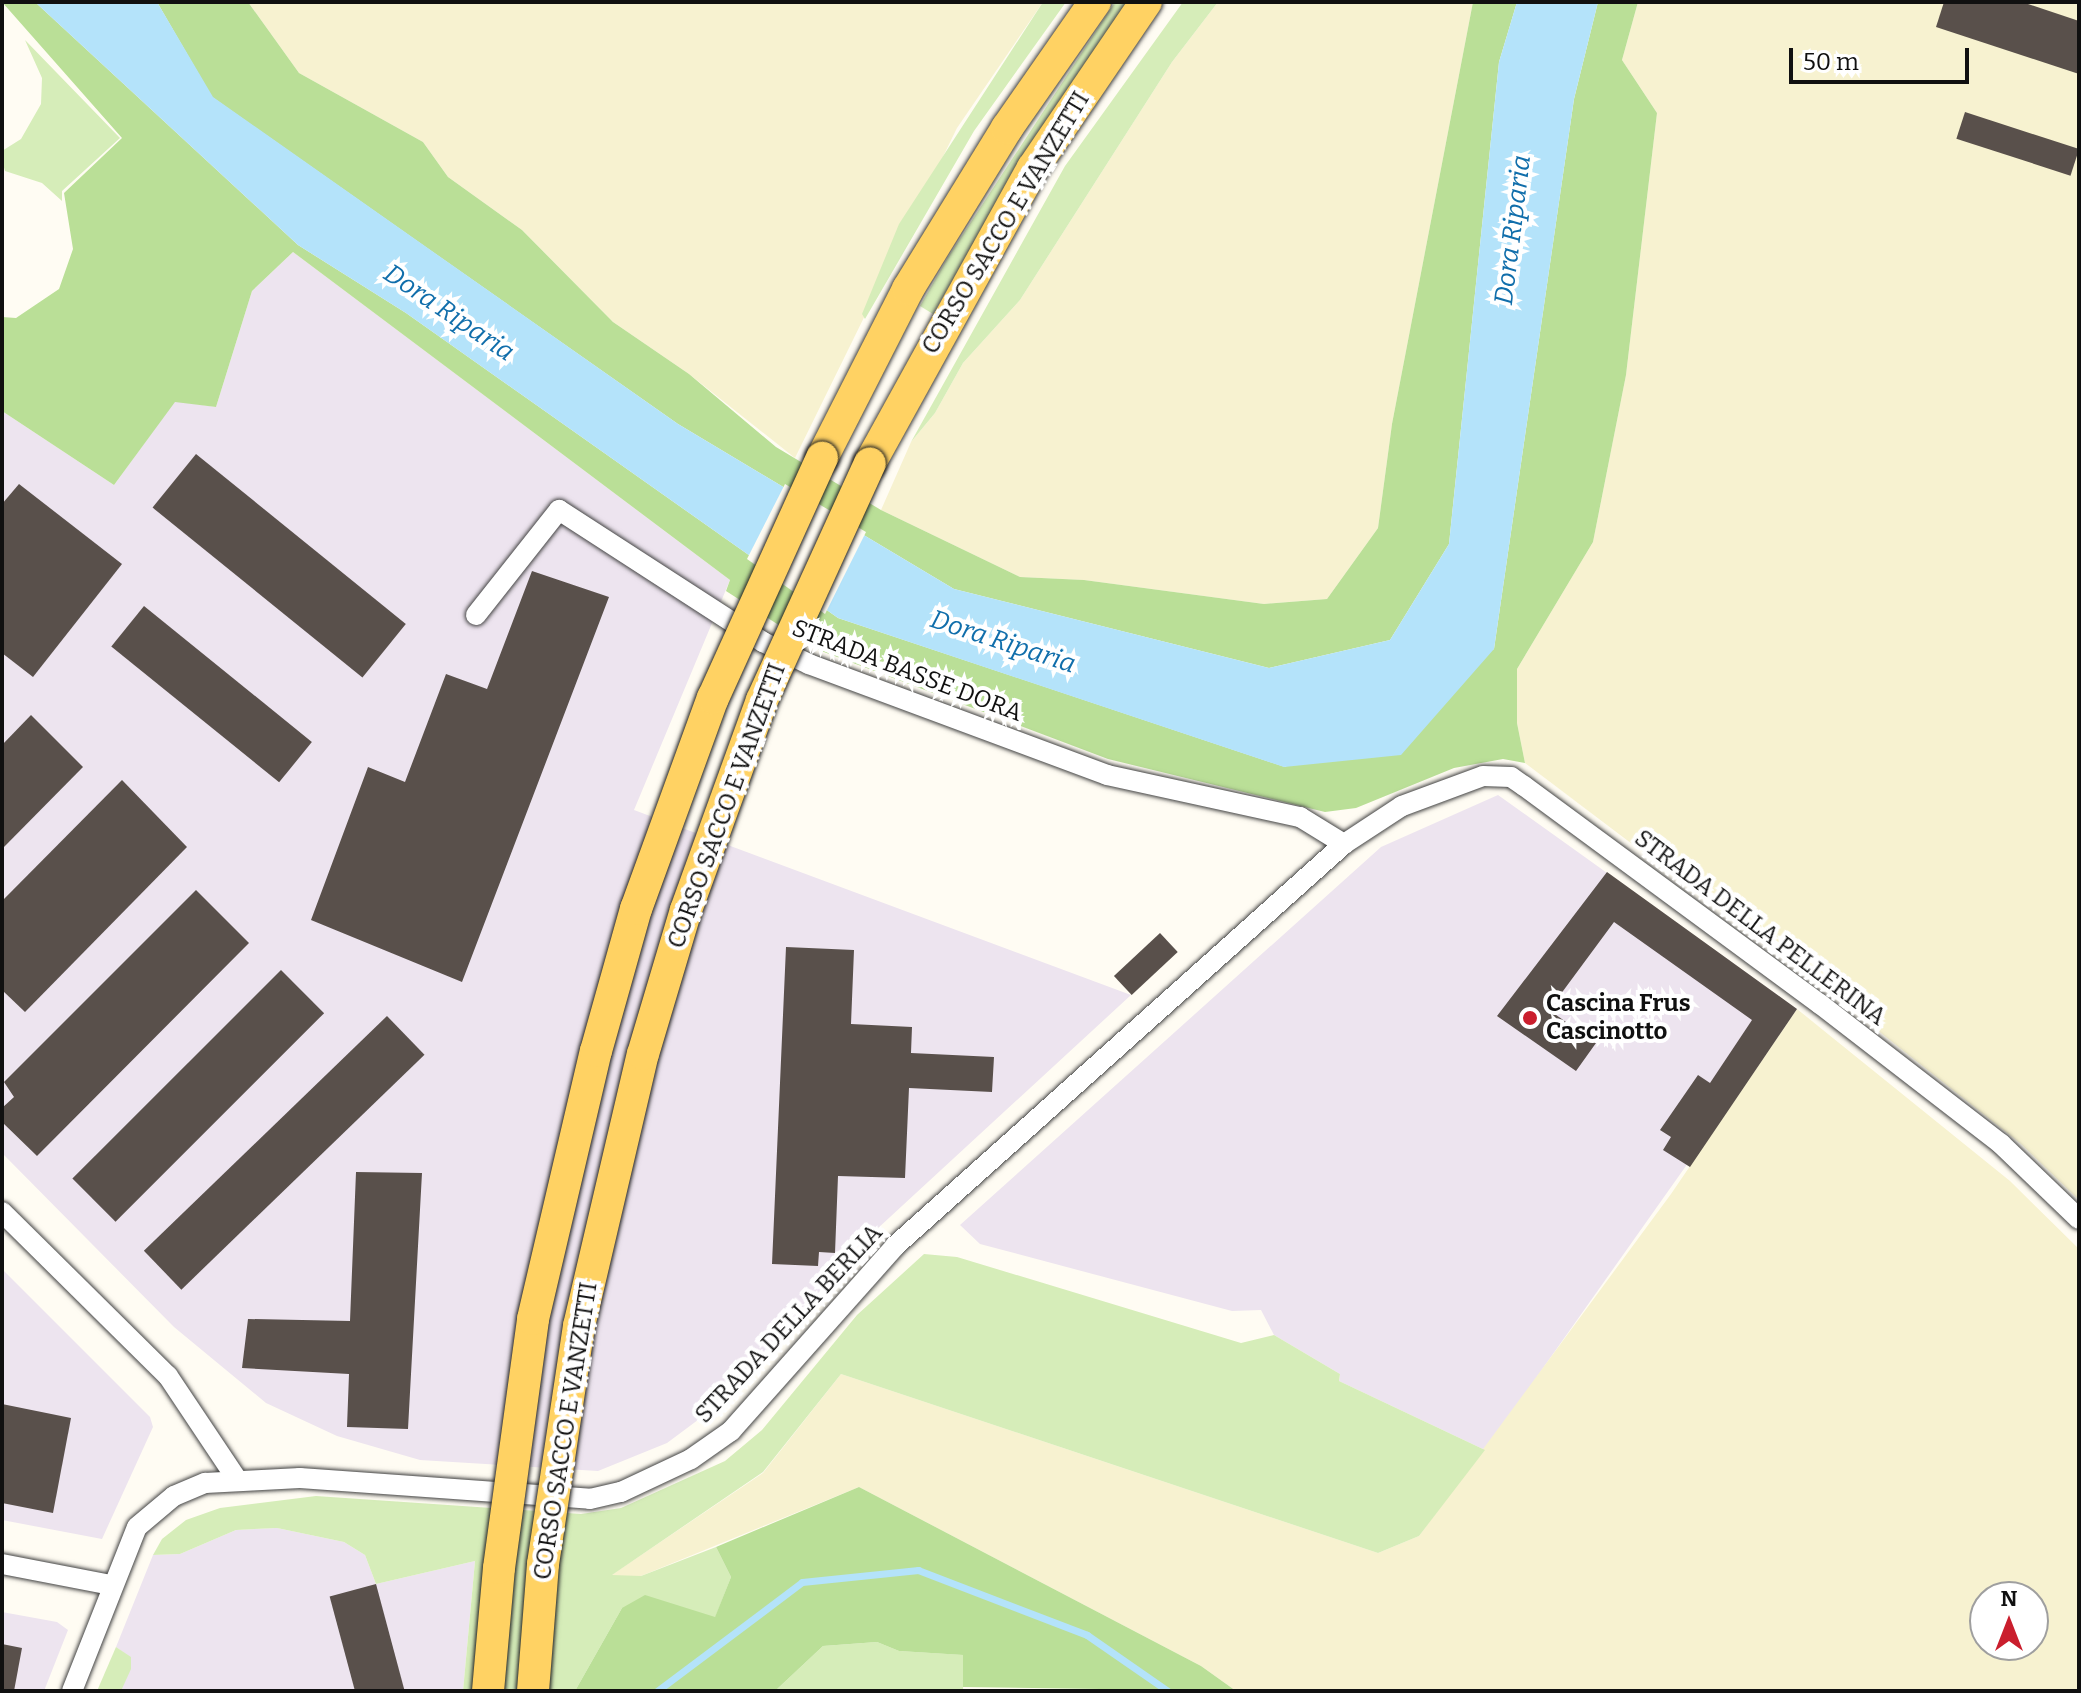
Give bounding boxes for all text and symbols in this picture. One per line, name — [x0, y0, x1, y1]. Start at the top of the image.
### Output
scale bar — [1793, 32, 1973, 82]
text: 50 m — [1803, 48, 1859, 76]
street label: CORSO SACCO E VANZETTI — [916, 87, 1096, 359]
water label: Dora Riparia — [1488, 153, 1538, 307]
water label: Dora Riparia — [378, 258, 520, 368]
water label: Dora Riparia — [926, 604, 1080, 680]
street label: STRADA BASSE DORA — [788, 614, 1026, 728]
street label: CORSO SACCO E VANZETTI — [662, 660, 792, 952]
street label: STRADA DELLA PELLERINA — [1629, 824, 1891, 1032]
place label: Cascina Frus Cascinotto — [1546, 990, 1690, 1046]
marker: Cascina Frus Cascinotto — [1521, 1009, 1539, 1027]
street label: STRADA DELLA BERLIA — [689, 1219, 889, 1429]
street label: CORSO SACCO E VANZETTI — [528, 1280, 604, 1582]
north arrow — [1969, 1581, 2049, 1661]
text: N — [2001, 1585, 2017, 1612]

